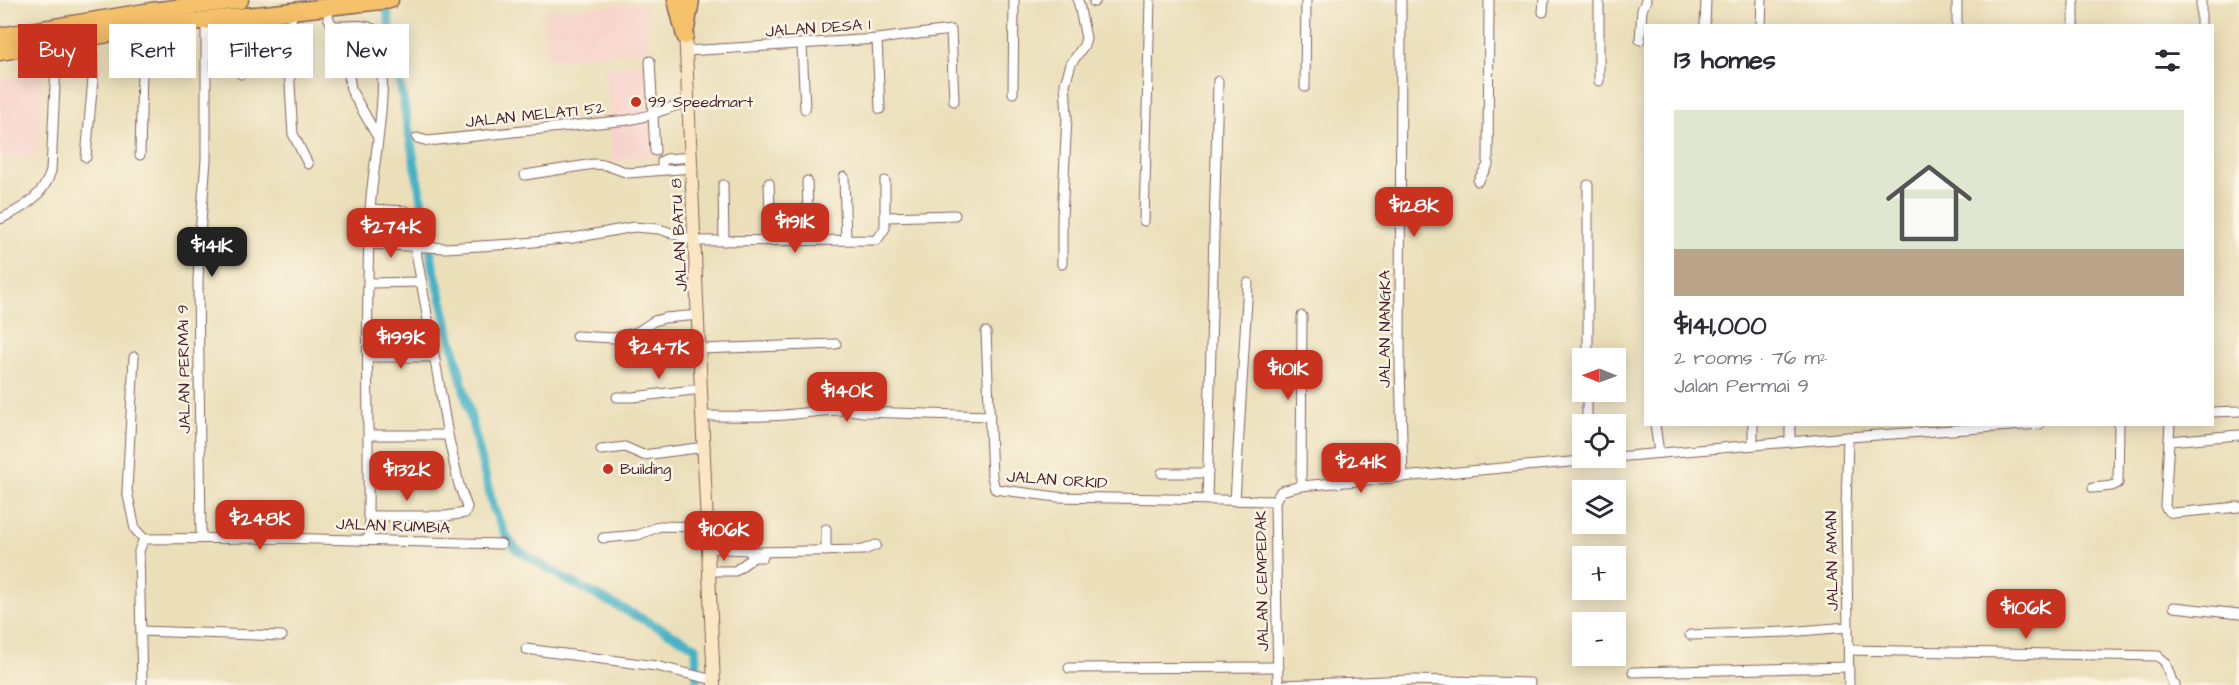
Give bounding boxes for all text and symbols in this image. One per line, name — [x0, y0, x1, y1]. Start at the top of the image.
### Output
street label: JALAN DESA 1 — [765, 13, 871, 43]
chip: Buy — [18, 24, 97, 78]
chip: Rent — [109, 24, 196, 78]
chip: Filters — [208, 24, 313, 78]
chip: New — [325, 24, 409, 78]
text: 13 homes — [1674, 42, 1776, 78]
icon: filters — [2151, 44, 2184, 77]
place label: 99 Speedmart — [648, 91, 754, 113]
marker: 99 Speedmart — [629, 95, 643, 109]
street label: JALAN MELATI 52 — [464, 97, 606, 133]
icon: home — [1875, 149, 1983, 257]
street label: JALAN BATU 8 — [665, 178, 693, 292]
pin: $128K — [1372, 187, 1456, 238]
text: $128K — [1389, 192, 1439, 220]
pin: $191K — [753, 203, 837, 254]
pin: $274K — [349, 208, 433, 259]
text: $191K — [775, 208, 815, 236]
text: $274K — [361, 213, 421, 241]
pin: $141K — [170, 227, 254, 278]
text: $141K — [191, 232, 233, 260]
street label: JALAN NANGKA — [1374, 270, 1396, 388]
street label: JALAN PERMAI 9 — [172, 304, 196, 434]
text: $141,000 — [1674, 308, 1767, 344]
pin: $199K — [359, 319, 443, 370]
text: $199K — [377, 324, 425, 352]
pin: $247K — [617, 329, 701, 380]
text: $247K — [629, 334, 689, 362]
text: 2 rooms · 76 m² — [1674, 344, 1827, 372]
north arrow — [1572, 348, 1626, 402]
map controls — [1572, 348, 1626, 666]
pin: $101K — [1246, 350, 1330, 401]
text: $101K — [1268, 355, 1308, 383]
pin: $140K — [805, 372, 889, 423]
text: Jalan Permai 9 — [1674, 372, 1809, 400]
text: $140K — [821, 377, 873, 405]
button: locate — [1572, 414, 1626, 468]
pin: $241K — [1319, 443, 1403, 494]
text: $241K — [1336, 448, 1386, 476]
pin: $132K — [365, 451, 449, 502]
text: $132K — [383, 456, 431, 484]
place label: Building — [620, 458, 671, 481]
marker: Building — [601, 462, 615, 476]
street label: JALAN ORKID — [1006, 466, 1108, 494]
button: layers — [1572, 480, 1626, 534]
pin: $248K — [218, 500, 302, 551]
text: $248K — [229, 505, 291, 533]
street label: JALAN CEMPEDAK — [1250, 510, 1274, 651]
pin: $106K — [682, 511, 766, 562]
street label: JALAN AMAN — [1820, 511, 1844, 611]
street label: JALAN RUMBIA — [336, 513, 450, 539]
text: $106K — [699, 516, 749, 544]
button: + — [1572, 546, 1626, 600]
pin: $106K — [1984, 589, 2068, 640]
text: $106K — [2001, 594, 2051, 622]
button: − — [1572, 612, 1626, 666]

